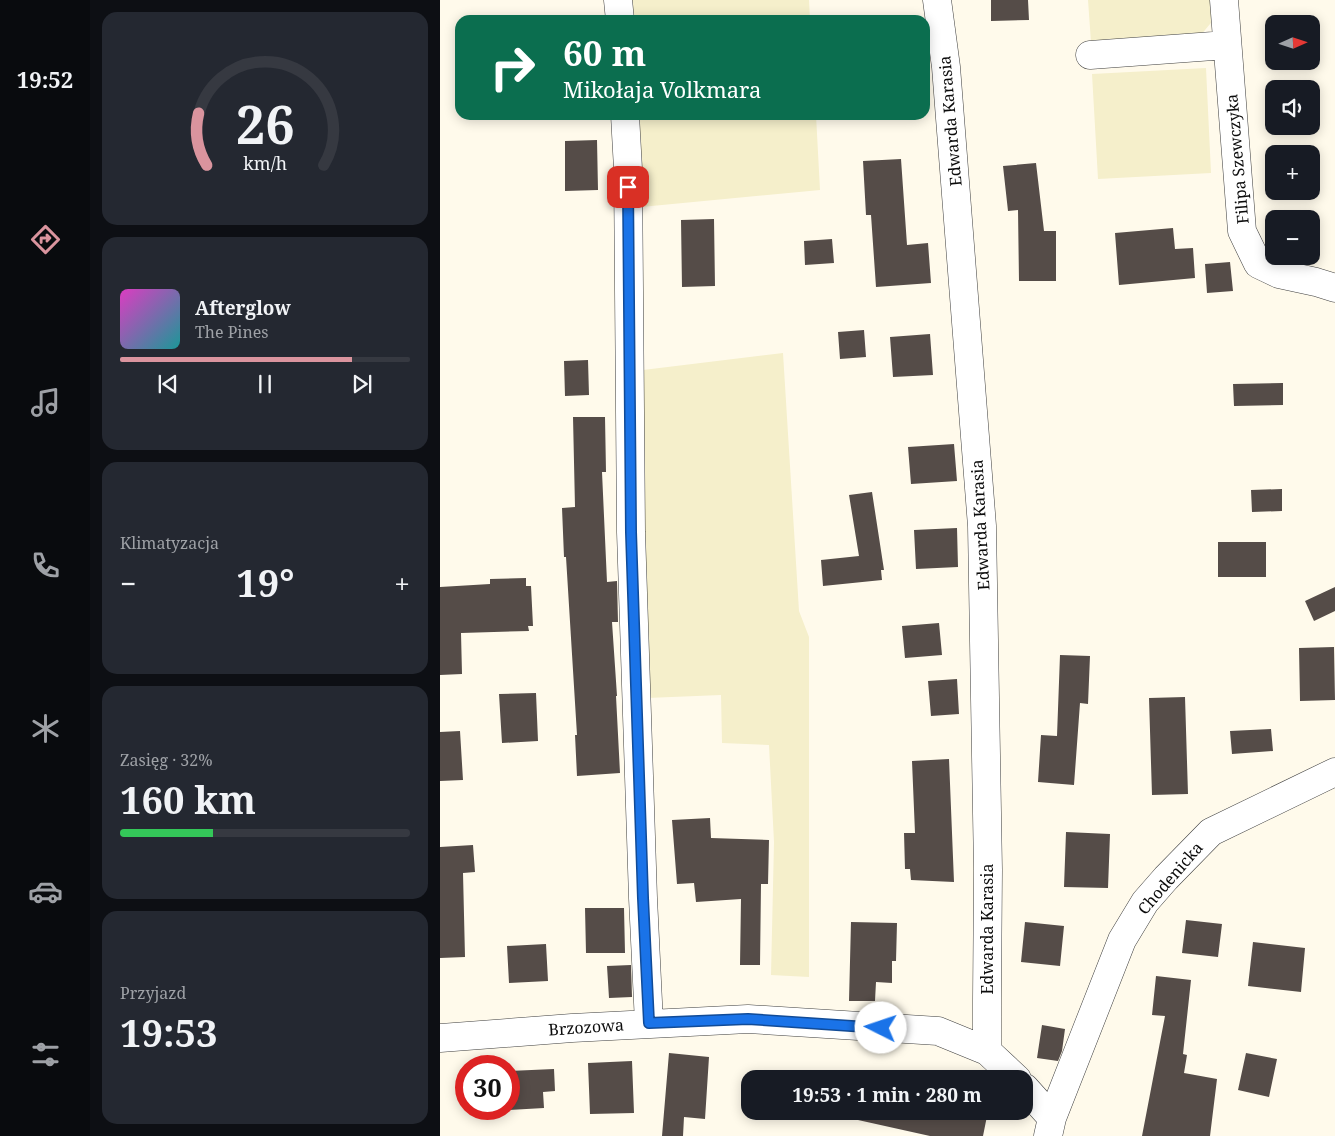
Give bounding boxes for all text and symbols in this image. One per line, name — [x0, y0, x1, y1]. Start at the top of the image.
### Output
north arrow — [1265, 15, 1320, 70]
map controls — [1265, 15, 1320, 265]
text: 60 m — [563, 29, 646, 76]
icon: right — [480, 35, 545, 100]
street label: Edwarda Karasia — [933, 55, 967, 187]
text: 19:52 — [17, 64, 73, 94]
text: Mikołaja Volkmara — [563, 74, 761, 104]
button: sound — [1265, 80, 1320, 135]
text: 26 — [236, 88, 294, 159]
street label: Filipa Szewczyka — [1220, 93, 1254, 225]
button: + — [1265, 145, 1320, 200]
text: km/h — [243, 151, 287, 175]
pin — [607, 166, 649, 208]
icon: arrive — [614, 173, 642, 201]
button: − — [1265, 210, 1320, 265]
icon: directions — [28, 222, 63, 257]
text: Afterglow — [195, 295, 291, 321]
text: The Pines — [195, 321, 269, 343]
icon: previous — [154, 370, 182, 398]
icon: pause — [251, 370, 279, 398]
icon: next — [348, 370, 376, 398]
icon: music — [28, 385, 63, 420]
street label: Edwarda Karasia — [966, 459, 994, 591]
text: Klimatyzacja — [120, 532, 219, 554]
icon: phone — [28, 548, 63, 583]
text: 19° — [236, 556, 294, 608]
text: − — [120, 564, 136, 602]
text: + — [394, 564, 410, 602]
icon: climate — [28, 711, 63, 746]
text: Zasięg · 32% — [120, 749, 213, 771]
text: 160 km — [120, 773, 256, 825]
street label: Chodenicka — [1132, 837, 1208, 919]
street label: Edwarda Karasia — [976, 864, 998, 994]
icon: car — [28, 874, 63, 909]
text: Przyjazd — [120, 982, 186, 1004]
position arrow — [854, 1001, 906, 1053]
text: 19:53 — [120, 1006, 217, 1058]
street label: Brzozowa — [548, 1013, 624, 1041]
icon: filters — [28, 1037, 63, 1072]
speed limit sign: 30 — [455, 1055, 520, 1120]
text: 19:53 · 1 min · 280 m — [792, 1082, 982, 1108]

